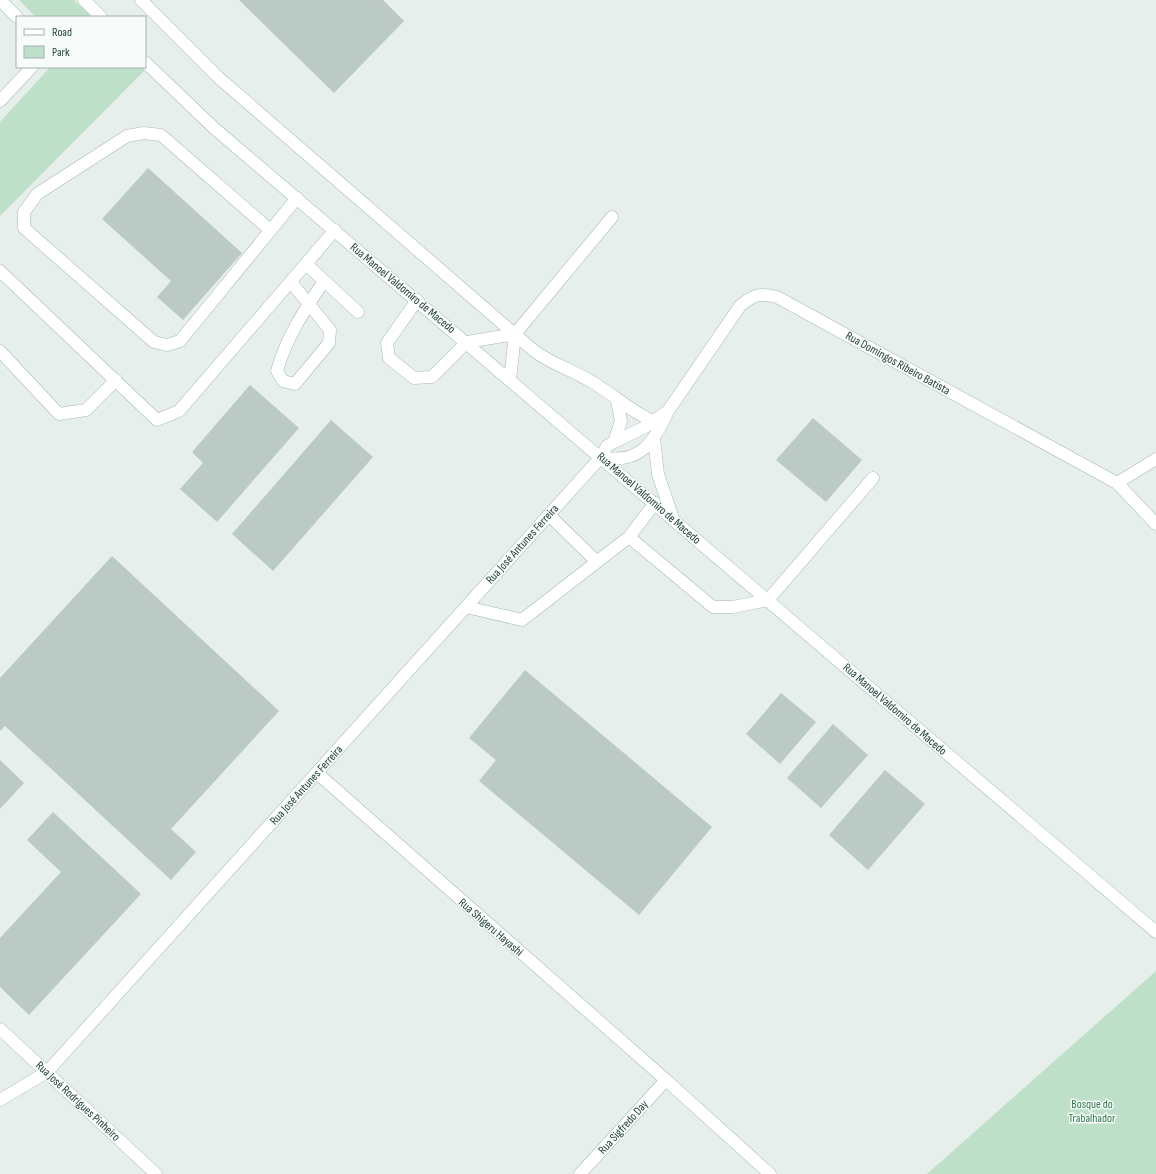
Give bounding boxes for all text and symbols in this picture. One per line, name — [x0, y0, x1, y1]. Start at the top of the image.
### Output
legend — [16, 16, 146, 68]
text: Road — [52, 25, 72, 40]
text: Park — [52, 45, 70, 60]
street label: Rua Manoel Valdomiro de Macedo — [347, 240, 458, 337]
street label: Rua Domingos Ribeiro Batista — [843, 328, 953, 399]
street label: Rua Manoel Valdomiro de Macedo — [594, 449, 704, 548]
street label: Rua José Antunes Ferreira — [483, 501, 562, 587]
street label: Rua Manoel Valdomiro de Macedo — [840, 660, 950, 759]
street label: Rua José Antunes Ferreira — [267, 742, 346, 828]
street label: Rua Shigeru Hayashi — [455, 895, 526, 960]
street label: Rua José Rodrigues Pinheiro — [32, 1058, 123, 1144]
street label: Rua Sigfredo Day — [595, 1097, 652, 1157]
park label: Bosque do Trabalhador — [1069, 1097, 1116, 1126]

